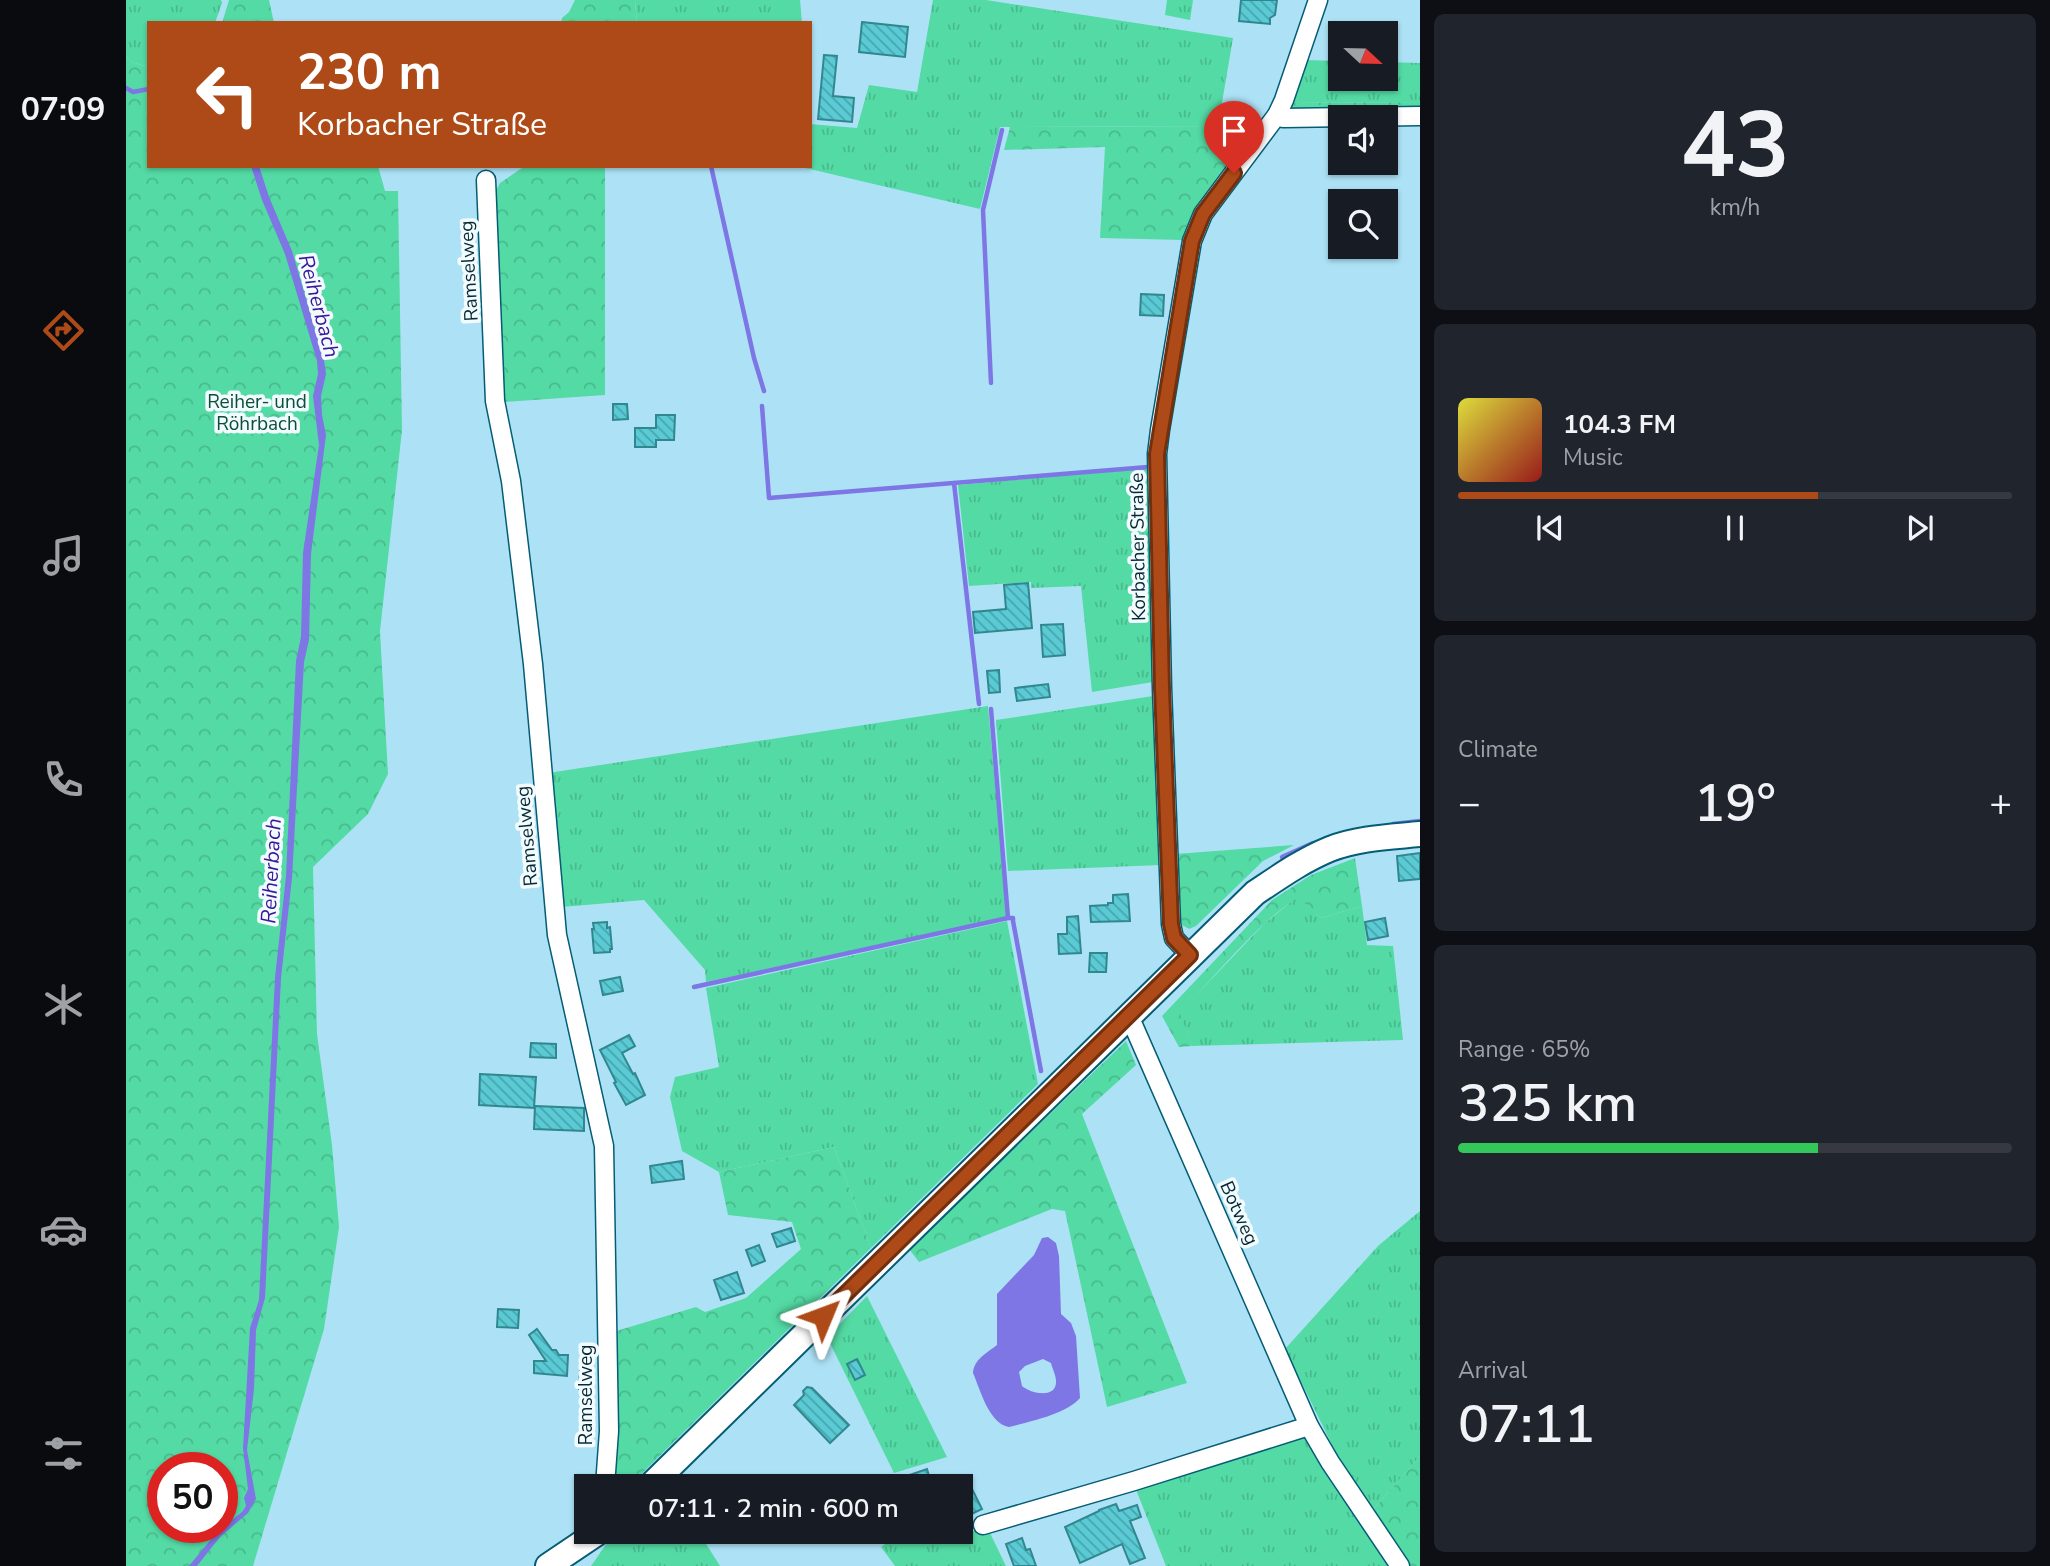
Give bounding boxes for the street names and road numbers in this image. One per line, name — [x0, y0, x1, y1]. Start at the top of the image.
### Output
street label: Ramselweg — [453, 220, 485, 322]
street label: Korbacher Straße — [1124, 473, 1152, 621]
street label: Ramselweg — [510, 785, 544, 887]
street label: Botweg — [1213, 1177, 1265, 1249]
street label: Ramselweg — [573, 1345, 599, 1445]

